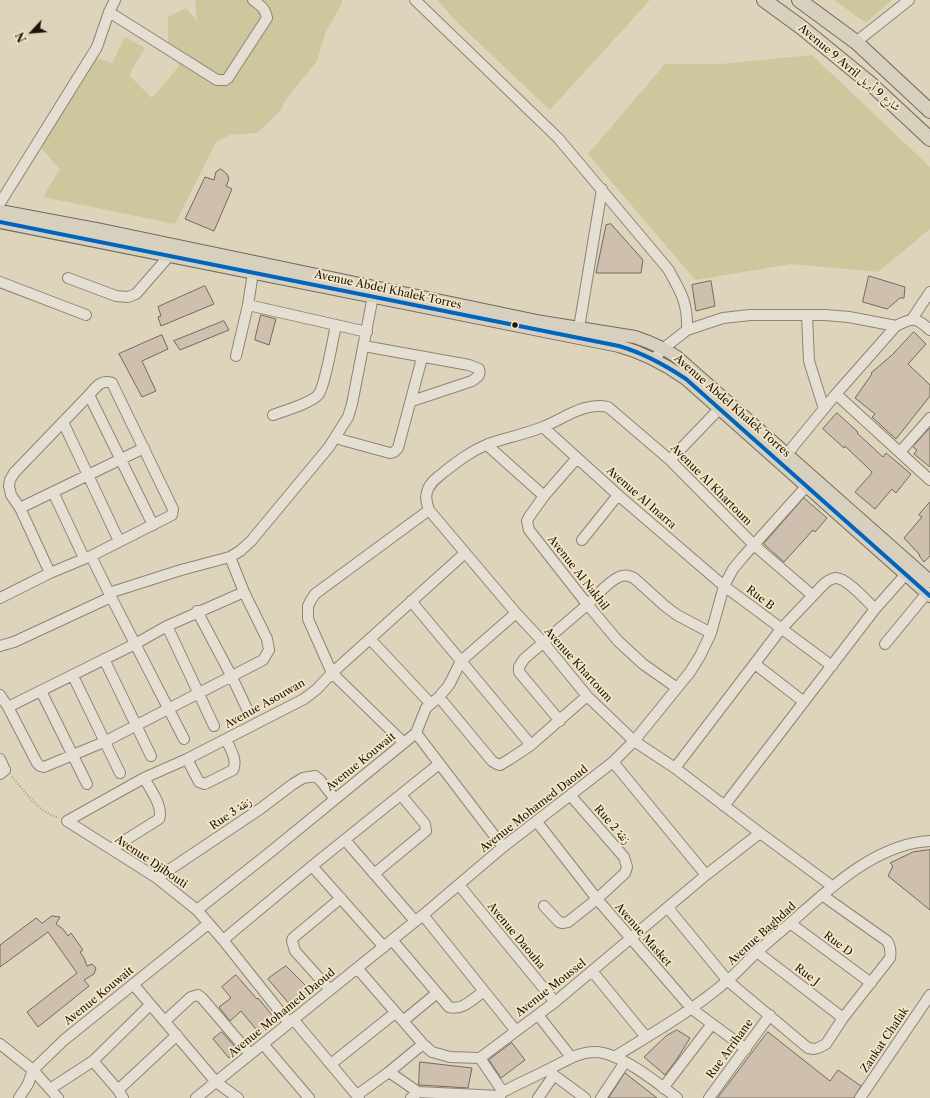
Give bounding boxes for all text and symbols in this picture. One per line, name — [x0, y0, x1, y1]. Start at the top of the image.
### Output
north arrow — [12, 12, 52, 52]
street label: Avenue 9 Avril شارع 9 أبريل — [795, 22, 903, 114]
text: N — [13, 30, 30, 45]
street label: Avenue Abdel Khalek Torres — [313, 268, 463, 312]
unlabelled marker — [510, 320, 520, 330]
street label: Avenue Abdel Khalek Torres — [671, 352, 793, 460]
street label: Avenue Al Khartoum — [667, 441, 755, 529]
street label: Avenue Al Inarra — [603, 464, 679, 532]
street label: Avenue Al Nakhil — [545, 533, 611, 613]
street label: Rue B — [743, 583, 777, 613]
street label: Avenue Khartoum — [541, 625, 615, 705]
street label: Avenue Asouwan — [223, 676, 307, 732]
street label: Avenue Kouwait — [324, 730, 398, 794]
street label: Avenue Mohamed Daoud — [477, 763, 591, 855]
street label: Rue 3 زنقة — [208, 795, 254, 833]
street label: Rue 2 زنقة — [591, 803, 633, 847]
street label: Avenue Djibouti — [112, 833, 190, 891]
street label: Avenue Daouha — [484, 900, 548, 972]
street label: Avenue Baghdad — [725, 900, 799, 968]
street label: Avenue Masket — [612, 901, 674, 969]
street label: Rue D — [821, 929, 855, 959]
street label: Avenue Moussel — [513, 957, 589, 1019]
street label: Rue J — [792, 961, 822, 989]
street label: Avenue Kouwait — [62, 964, 136, 1028]
street label: Avenue Mohamed Daoud — [226, 966, 338, 1060]
street label: Zankat Chafak — [858, 1005, 912, 1075]
street label: Rue Arrihane — [704, 1017, 756, 1081]

